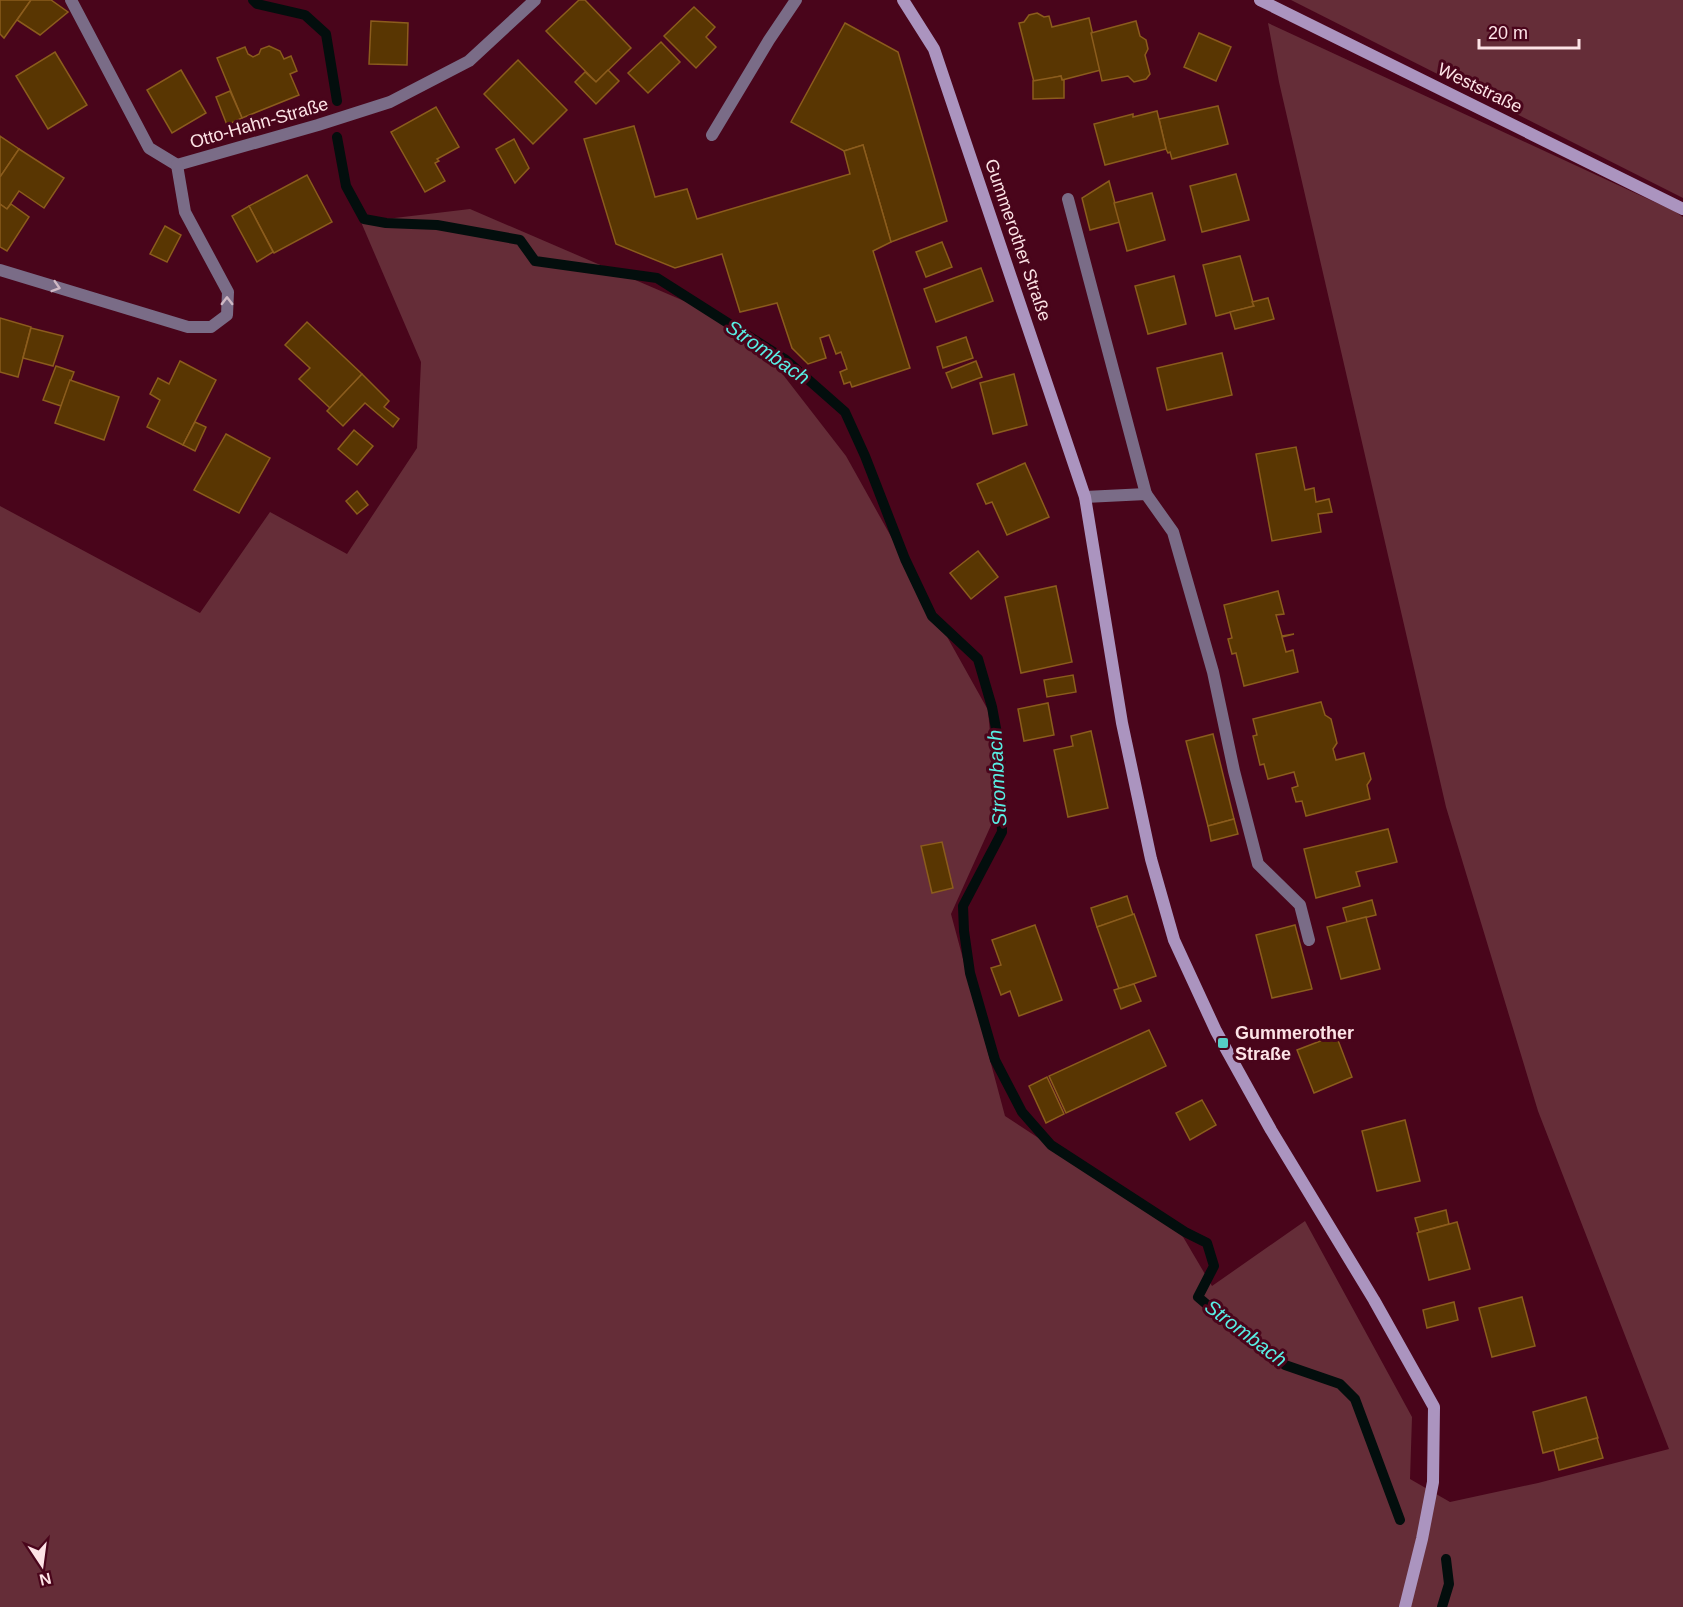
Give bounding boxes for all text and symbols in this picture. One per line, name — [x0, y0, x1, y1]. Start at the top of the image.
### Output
scale bar — [1479, 12, 1580, 50]
text: 20 m — [1488, 23, 1528, 43]
street label: Weststraße — [1434, 59, 1526, 117]
street label: Otto-Hahn-Straße — [187, 94, 331, 152]
street label: Gummerother Straße — [981, 156, 1055, 324]
one-way arrow — [50, 280, 61, 292]
one-way arrow — [221, 296, 233, 305]
water label: Strombach — [722, 315, 814, 389]
water label: Strombach — [983, 729, 1011, 827]
place label: Gummerother Straße — [1235, 1023, 1354, 1064]
marker: Gummerother Straße — [1216, 1036, 1230, 1050]
water label: Strombach — [1201, 1295, 1291, 1371]
north arrow — [12, 1535, 72, 1595]
text: N — [38, 1570, 53, 1589]

